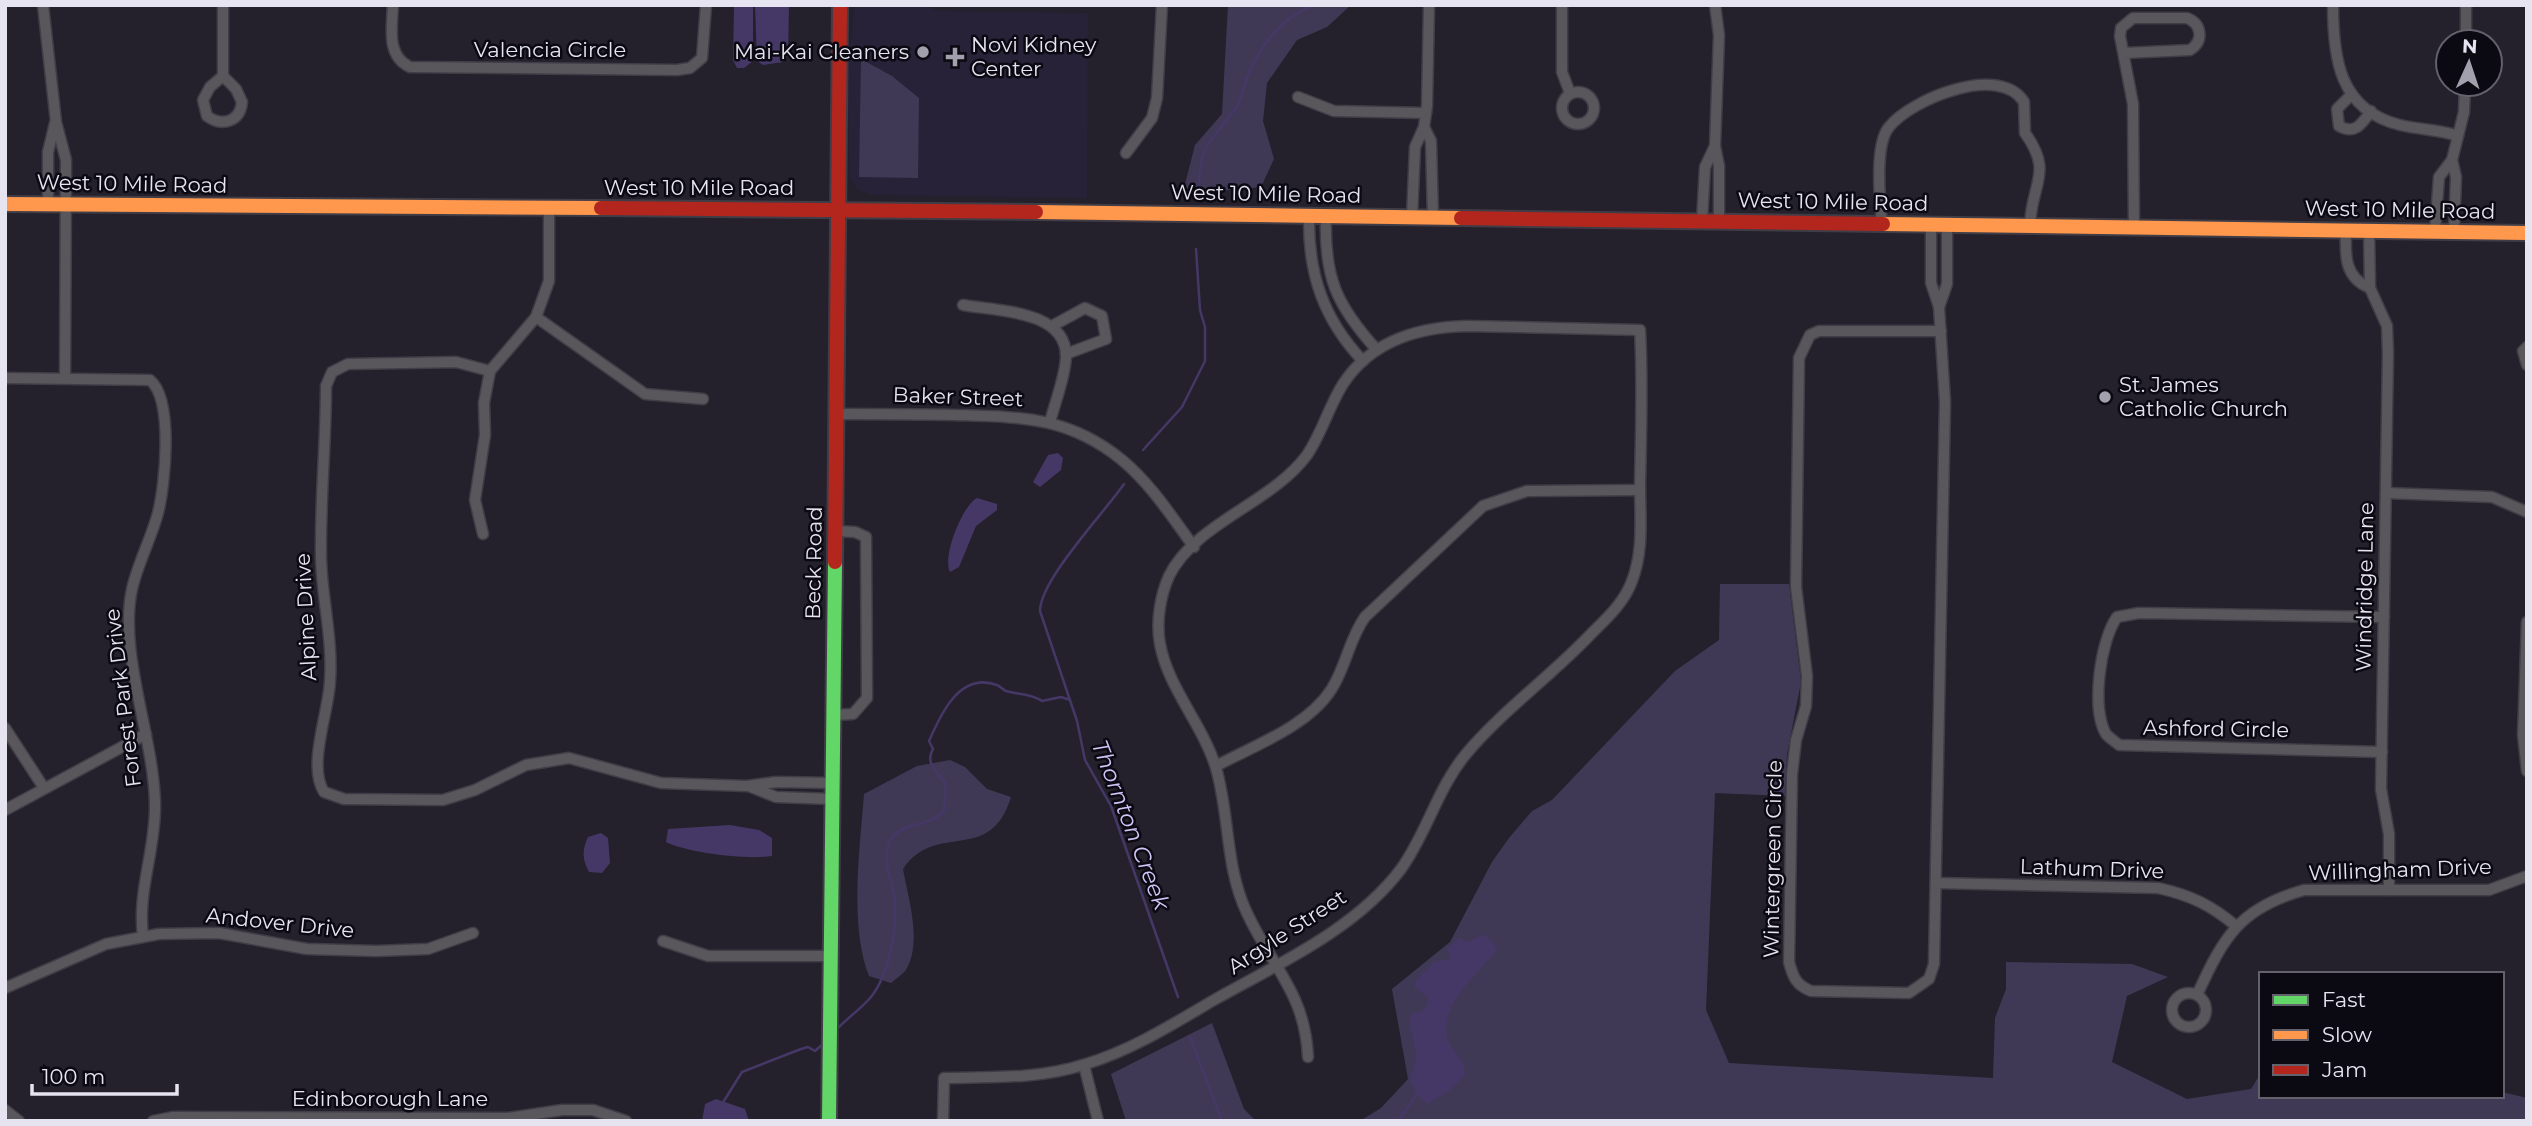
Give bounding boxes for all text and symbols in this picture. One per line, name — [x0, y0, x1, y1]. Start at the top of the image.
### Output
north arrow — [2434, 28, 2504, 98]
place label: Novi Kidney Center — [971, 32, 1097, 81]
text: N — [2462, 35, 2478, 58]
street label: Valencia Circle — [474, 37, 626, 62]
place label: Mai-Kai Cleaners — [734, 39, 909, 64]
marker: Mai-Kai Cleaners — [915, 44, 931, 60]
marker: Novi Kidney Center — [945, 47, 965, 67]
street label: West 10 Mile Road — [37, 169, 228, 198]
street label: West 10 Mile Road — [604, 175, 794, 200]
street label: West 10 Mile Road — [1171, 179, 1362, 208]
street label: West 10 Mile Road — [1738, 187, 1929, 216]
street label: West 10 Mile Road — [2305, 195, 2496, 224]
place label: St. James Catholic Church — [2119, 372, 2288, 421]
street label: Baker Street — [892, 382, 1024, 411]
marker: St. James Catholic Church — [2097, 389, 2113, 405]
street label: Windridge Lane — [2351, 502, 2378, 672]
street label: Beck Road — [800, 506, 827, 620]
street label: Alpine Drive — [290, 552, 321, 682]
street label: Forest Park Drive — [99, 607, 146, 789]
street label: Ashford Circle — [2143, 715, 2289, 742]
water label: Thornton Creek — [1086, 736, 1177, 915]
street label: Wintergreen Circle — [1758, 760, 1787, 958]
street label: Lathum Drive — [2019, 853, 2165, 884]
street label: Willingham Drive — [2308, 854, 2492, 885]
street label: Argyle Street — [1223, 884, 1351, 979]
street label: Andover Drive — [205, 902, 355, 943]
legend — [2259, 972, 2504, 1098]
text: Fast — [2322, 987, 2366, 1012]
text: Slow — [2322, 1022, 2372, 1047]
scale bar — [32, 1052, 177, 1096]
text: Jam — [2321, 1057, 2367, 1082]
text: 100 m — [42, 1064, 105, 1089]
street label: Edinborough Lane — [292, 1086, 488, 1111]

